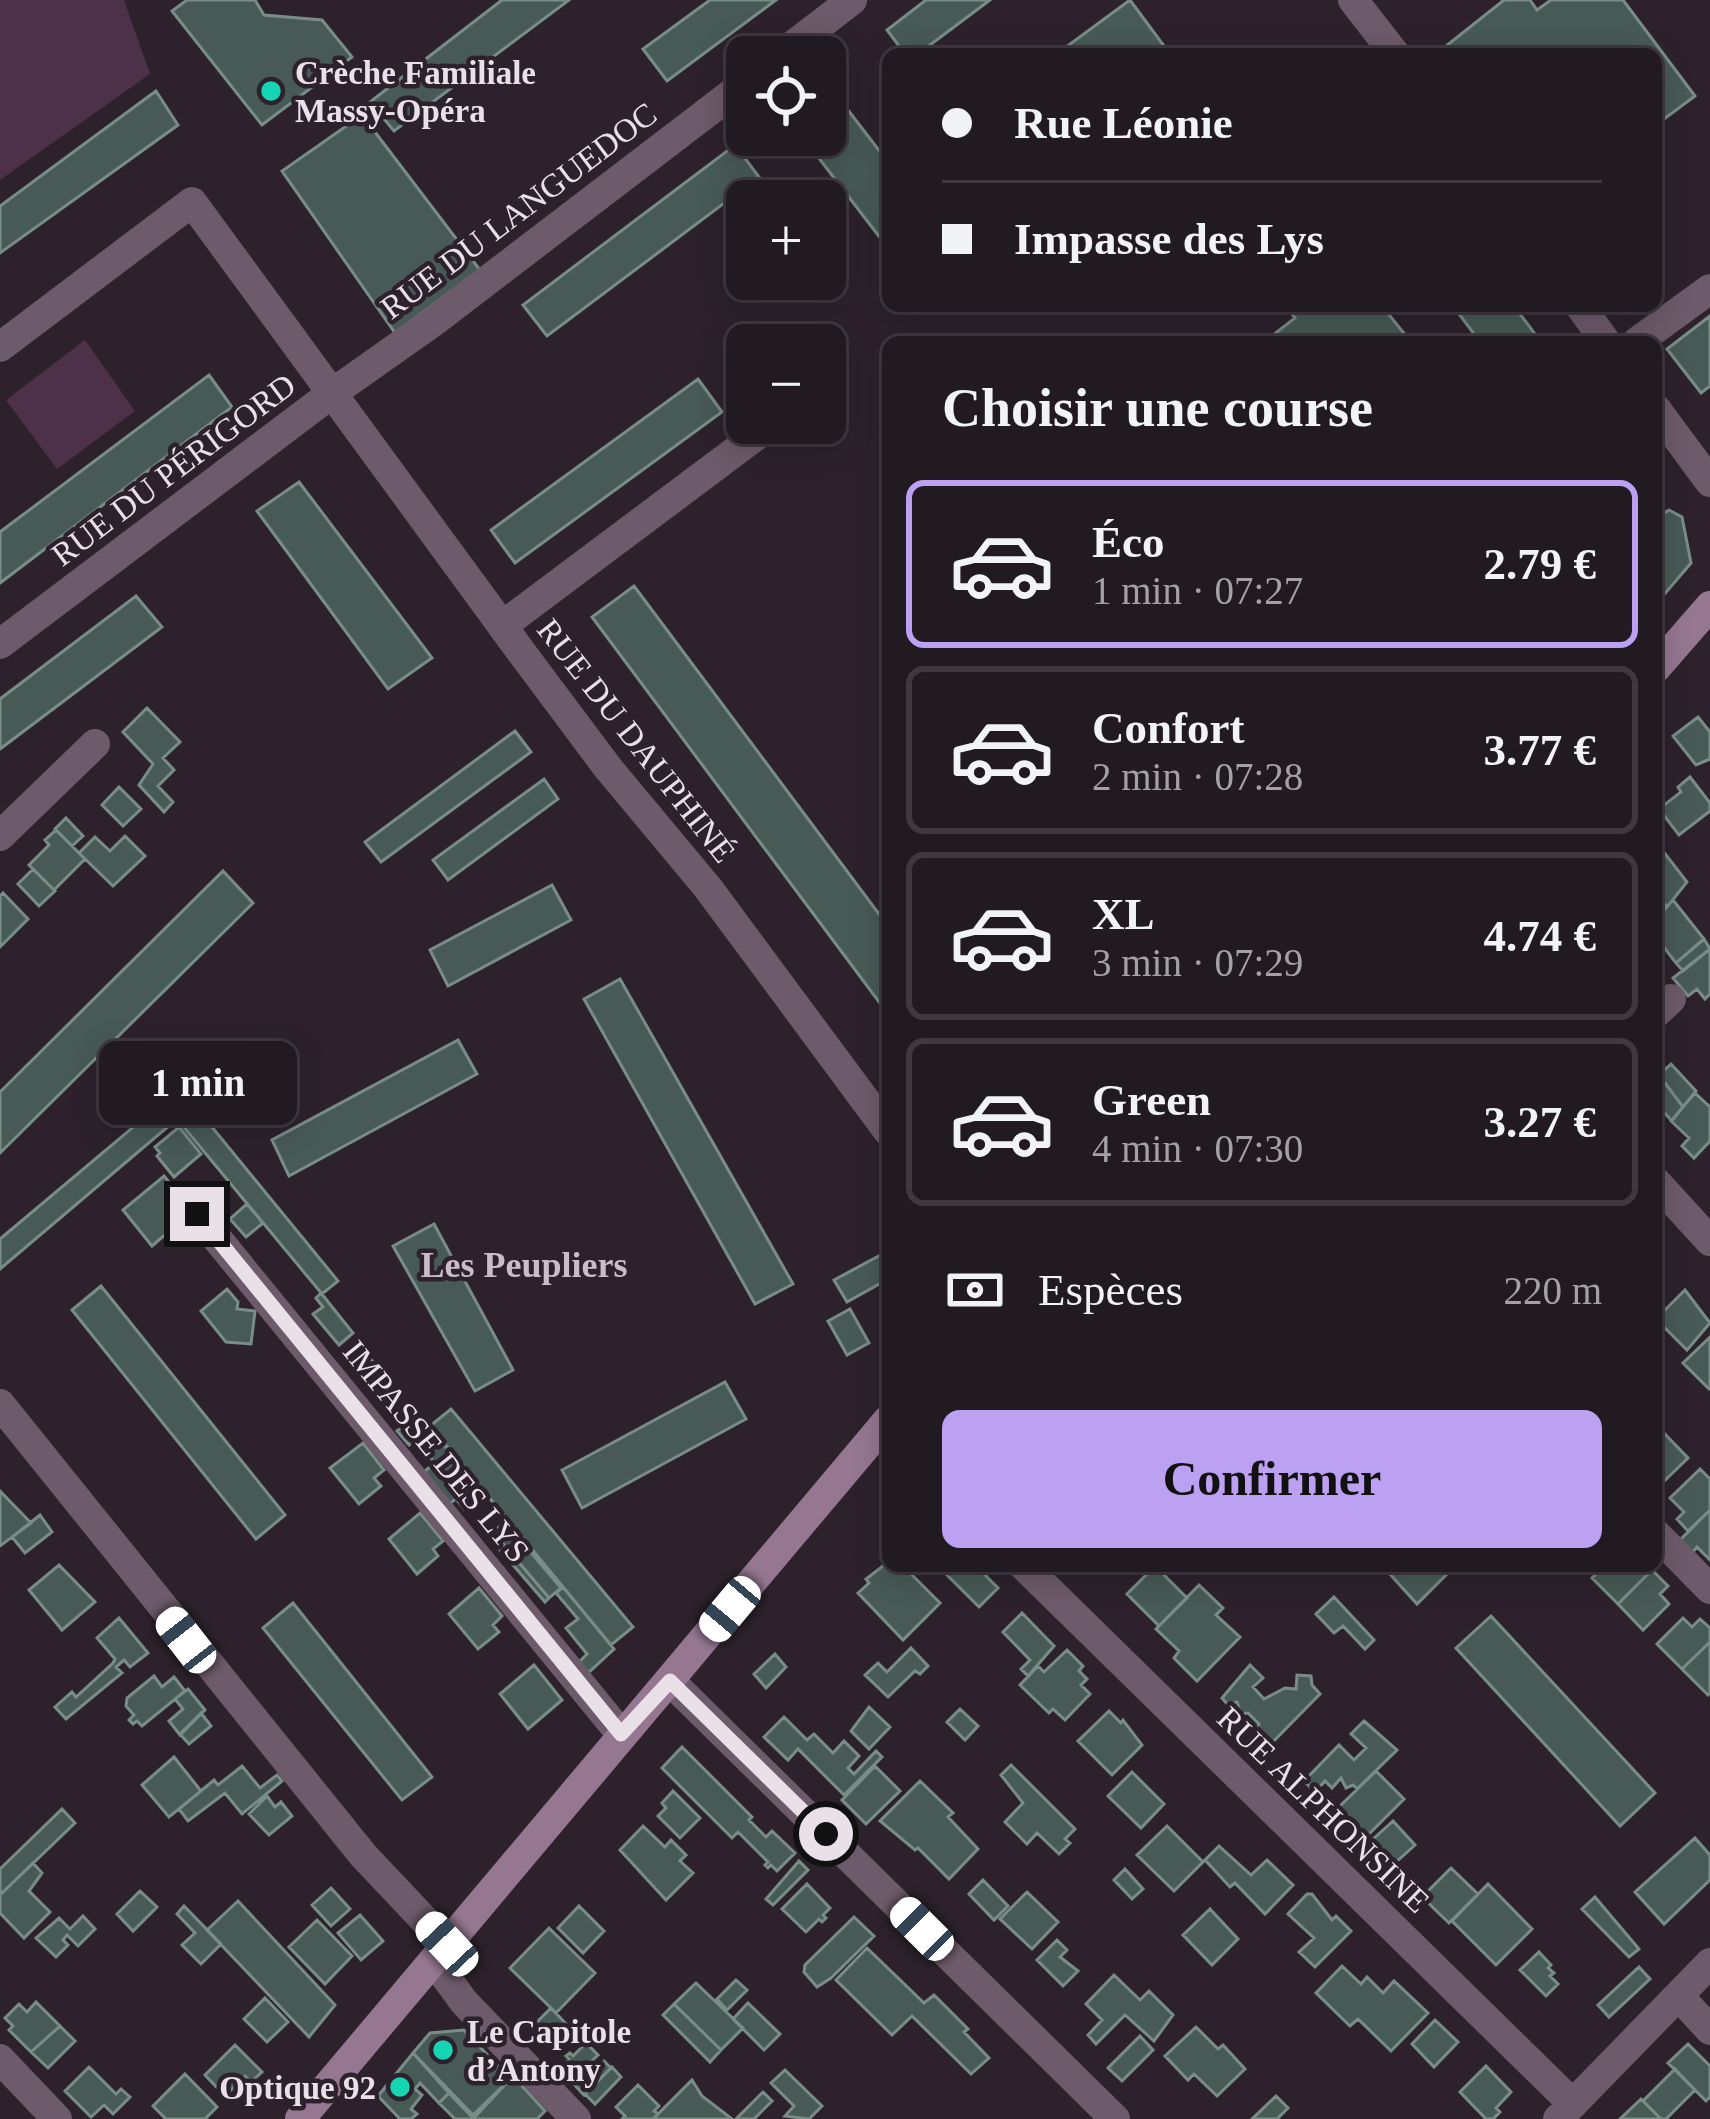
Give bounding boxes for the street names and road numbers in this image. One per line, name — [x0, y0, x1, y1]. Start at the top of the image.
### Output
street label: RUE DU LANGUEDOC — [374, 95, 663, 326]
street label: RUE DU PÉRIGORD — [45, 367, 302, 573]
street label: RUE DU DAUPHINÉ — [530, 612, 742, 869]
street label: IMPASSE DES LYS — [336, 1334, 537, 1570]
street label: RUE ALPHONSINE — [1210, 1700, 1436, 1920]

